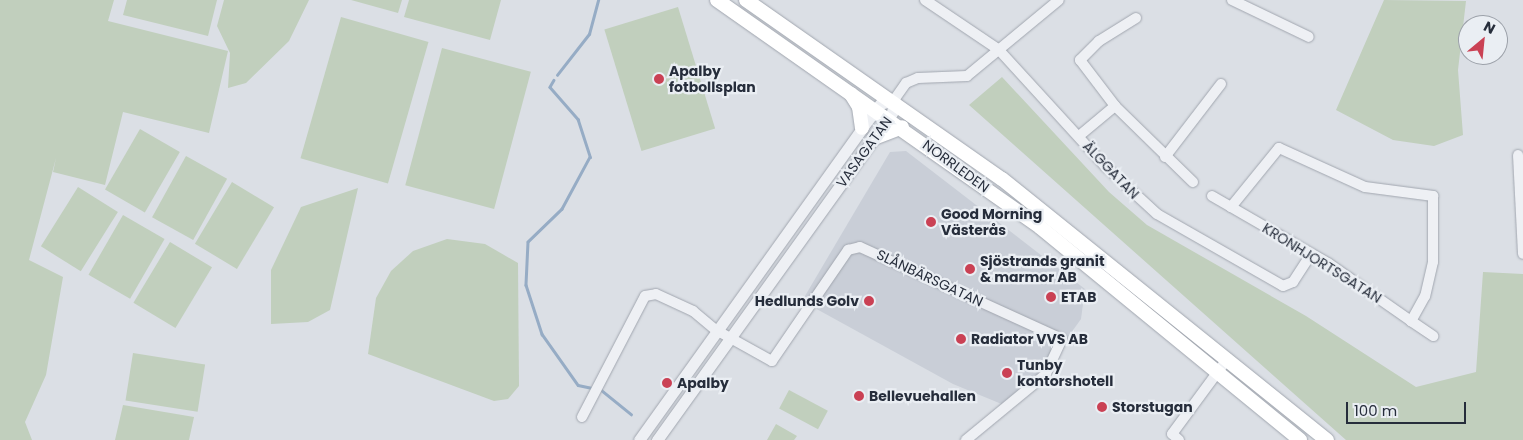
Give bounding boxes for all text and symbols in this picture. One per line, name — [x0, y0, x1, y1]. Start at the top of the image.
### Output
north arrow — [1458, 15, 1508, 65]
text: N — [1480, 16, 1499, 39]
place label: Apalby fotbollsplan — [669, 63, 756, 95]
marker: Apalby fotbollsplan — [653, 73, 665, 85]
street label: VASAGATAN — [833, 113, 895, 191]
street label: NORRLEDEN — [920, 136, 992, 196]
street label: ÄLGGATAN — [1079, 138, 1143, 202]
place label: Good Morning Västerås — [941, 206, 1042, 238]
marker: Good Morning Västerås — [925, 216, 937, 228]
street label: KRONHJORTSGATAN — [1259, 219, 1385, 307]
street label: SLÅNBÄRSGATAN — [874, 246, 986, 310]
place label: Sjöstrands granit & marmor AB — [980, 253, 1105, 286]
marker: Sjöstrands granit & marmor AB — [964, 263, 976, 275]
place label: ETAB — [1061, 289, 1096, 305]
marker: ETAB — [1045, 291, 1057, 303]
place label: Hedlunds Golv — [755, 293, 859, 309]
marker: Hedlunds Golv — [863, 295, 875, 307]
place label: Radiator VVS AB — [971, 331, 1088, 347]
marker: Radiator VVS AB — [955, 333, 967, 345]
place label: Tunby kontorshotell — [1017, 357, 1113, 390]
marker: Tunby kontorshotell — [1001, 367, 1013, 379]
place label: Apalby — [677, 375, 729, 391]
marker: Apalby — [661, 377, 673, 389]
place label: Bellevuehallen — [869, 388, 976, 404]
marker: Bellevuehallen — [853, 390, 865, 402]
scale bar — [1348, 392, 1468, 424]
place label: Storstugan — [1112, 399, 1193, 415]
text: 100 m — [1354, 400, 1397, 421]
marker: Storstugan — [1096, 401, 1108, 413]

